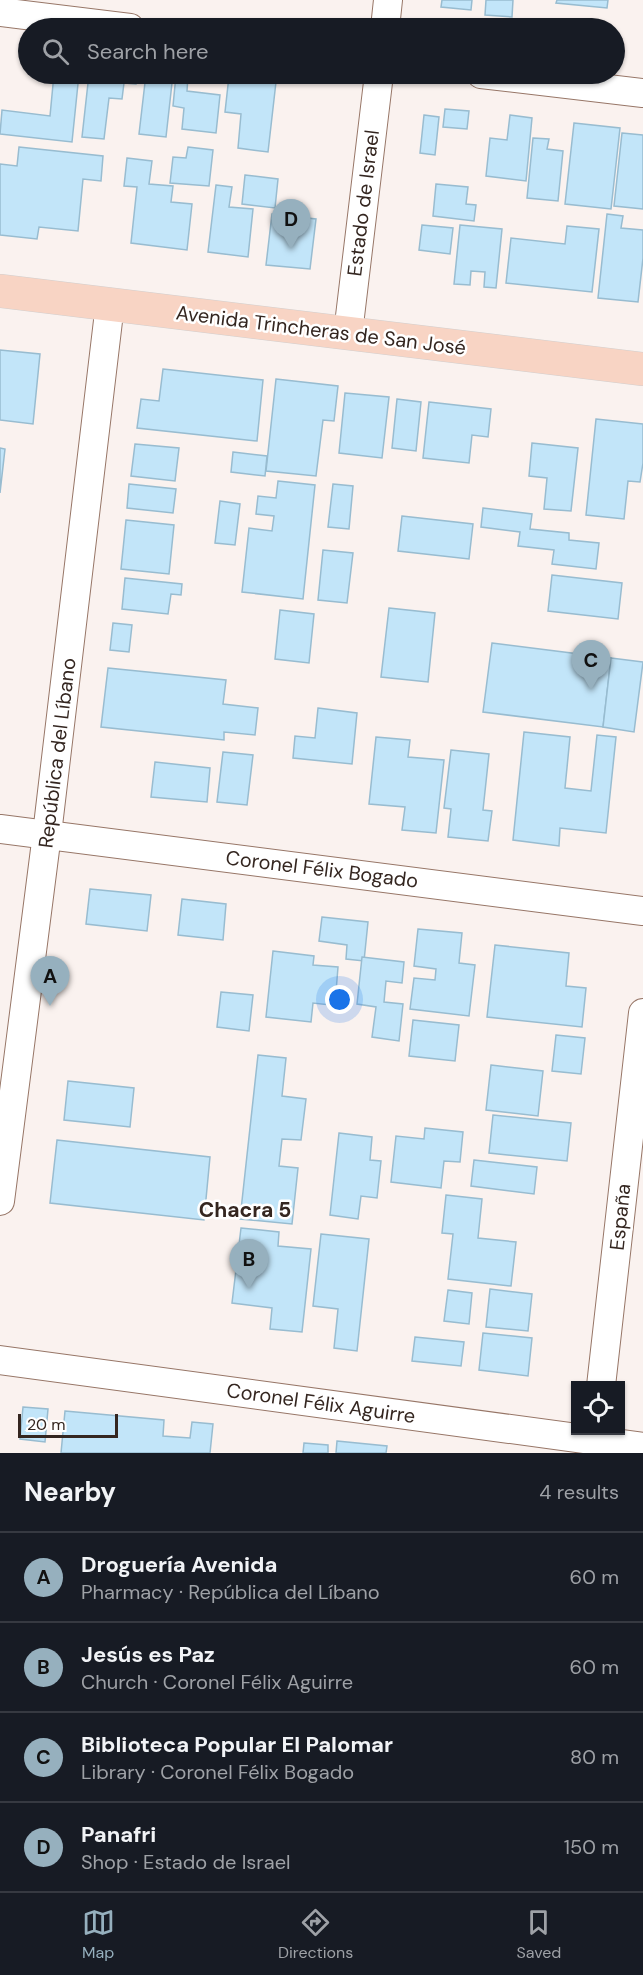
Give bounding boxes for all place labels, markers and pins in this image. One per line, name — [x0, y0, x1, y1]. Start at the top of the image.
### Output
pin: D — [272, 200, 310, 249]
pin: C — [572, 640, 610, 690]
pin: A — [31, 956, 70, 1006]
pin: B — [230, 1240, 268, 1289]

